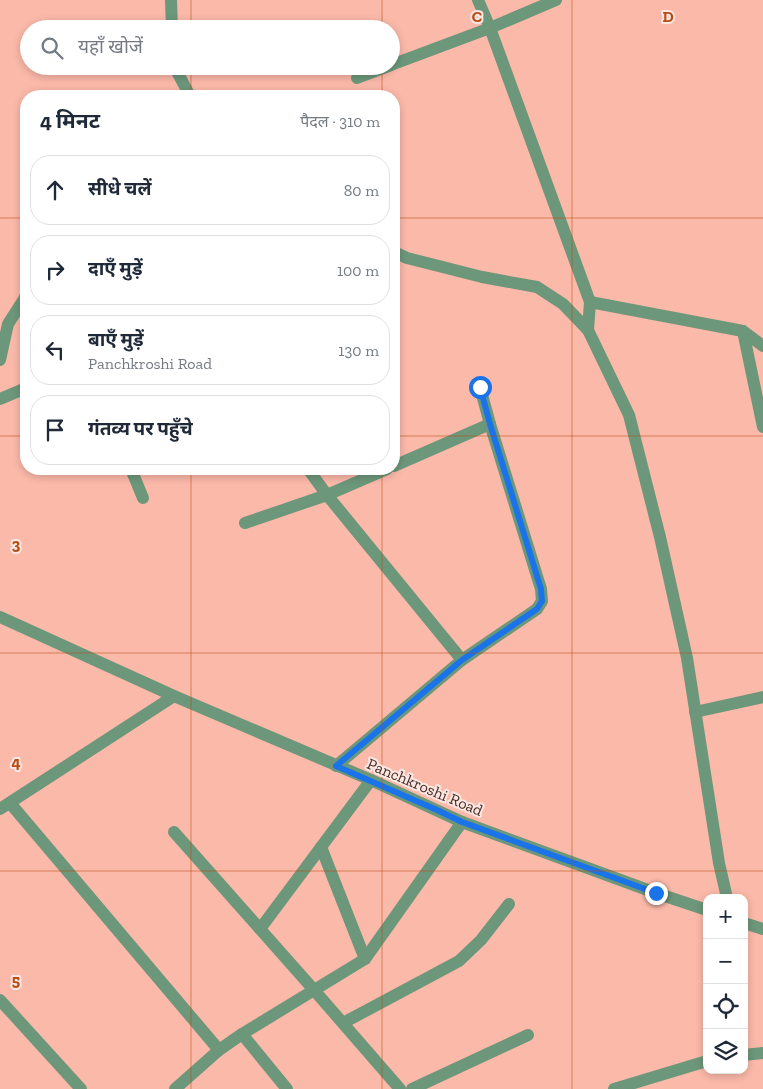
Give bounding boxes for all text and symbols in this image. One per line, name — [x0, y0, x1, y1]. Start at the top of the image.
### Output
text: C — [472, 7, 482, 26]
text: D — [662, 7, 674, 26]
search box — [20, 20, 400, 75]
icon: search — [38, 34, 66, 62]
text: यहाँ खोजें — [78, 35, 143, 58]
text: 4 मिनट — [40, 108, 100, 133]
text: पैदल · 310 m — [300, 112, 380, 131]
icon: ahead — [41, 176, 69, 204]
text: सीधे चलें — [88, 177, 151, 200]
text: 80 m — [344, 181, 379, 200]
icon: right — [41, 256, 69, 284]
text: दाएँ मुड़ें — [88, 257, 143, 280]
text: 100 m — [337, 261, 379, 280]
text: बाएँ मुड़ें — [88, 328, 144, 351]
icon: left — [41, 336, 69, 364]
text: 130 m — [338, 341, 379, 360]
text: Panchkroshi Road — [88, 354, 212, 373]
route start — [469, 376, 492, 399]
icon: arrive — [41, 416, 69, 444]
text: गंतव्य पर पहुँचे — [88, 417, 193, 440]
text: 3 — [12, 535, 21, 554]
text: 4 — [11, 753, 21, 772]
street label: Panchkroshi Road — [364, 754, 486, 820]
route end — [645, 882, 668, 905]
map controls — [703, 894, 748, 1074]
button: + — [703, 894, 748, 939]
button: − — [703, 939, 748, 984]
text: 5 — [12, 971, 20, 990]
button: locate — [703, 984, 748, 1029]
button: layers — [703, 1029, 748, 1074]

